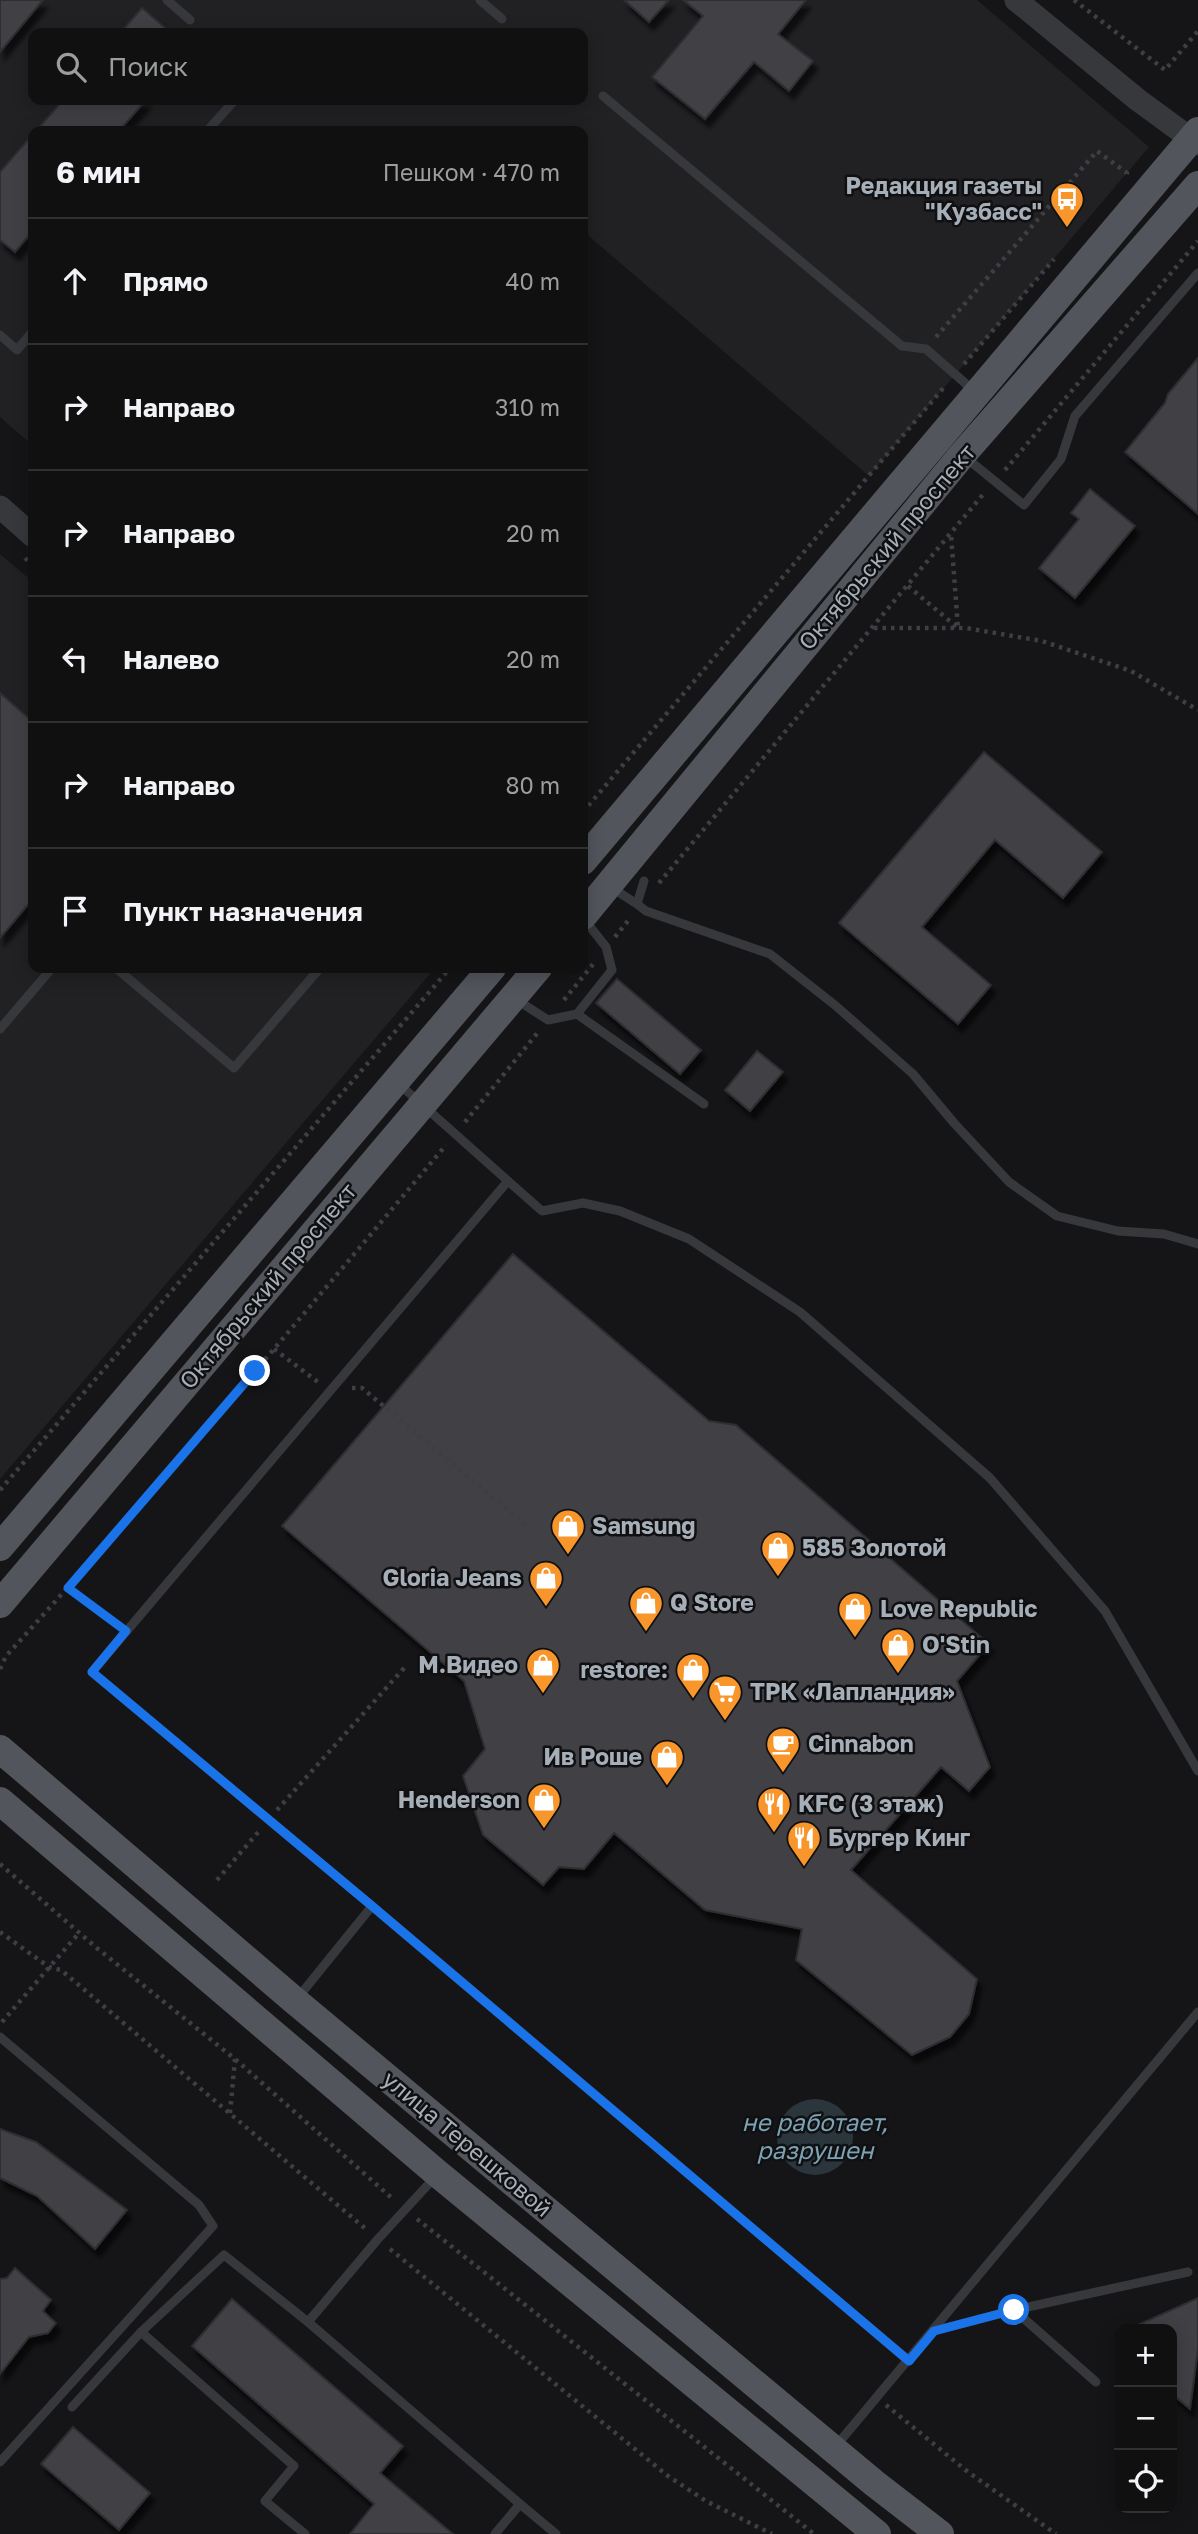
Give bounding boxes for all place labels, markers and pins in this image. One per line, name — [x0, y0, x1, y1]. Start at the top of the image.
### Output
place label: Редакция газеты "Кузбасс" — [846, 171, 1042, 225]
bus stop icon: Редакция газеты "Кузбасс" — [1048, 180, 1086, 229]
shop icon: Samsung — [549, 1507, 587, 1556]
place label: Samsung — [592, 1511, 696, 1539]
shop icon: 585 Золотой — [759, 1529, 797, 1578]
place label: 585 Золотой — [802, 1533, 946, 1561]
shop icon: Gloria Jeans — [527, 1559, 565, 1608]
place label: Gloria Jeans — [383, 1563, 522, 1591]
shop icon: Q Store — [627, 1584, 665, 1633]
place label: Q Store — [670, 1588, 754, 1616]
shop icon: Love Republic — [836, 1590, 874, 1639]
place label: Love Republic — [880, 1594, 1038, 1622]
shop icon: O'Stin — [879, 1626, 917, 1675]
place label: O'Stin — [922, 1630, 990, 1658]
shop icon: М.Видео — [524, 1646, 562, 1695]
place label: М.Видео — [418, 1650, 518, 1678]
shop icon: restore: — [674, 1651, 712, 1700]
place label: restore: — [580, 1655, 668, 1683]
supermarket icon: ТРК «Лапландия» — [706, 1673, 744, 1722]
place label: ТРК «Лапландия» — [750, 1677, 954, 1705]
cafe icon: Cinnabon — [764, 1725, 802, 1774]
place label: Cinnabon — [808, 1729, 914, 1757]
shop icon: Ив Роше — [648, 1738, 686, 1787]
place label: Ив Роше — [544, 1742, 642, 1770]
shop icon: Henderson — [525, 1781, 563, 1830]
place label: Henderson — [398, 1785, 520, 1813]
restaurant icon: KFC (3 этаж) — [755, 1785, 793, 1834]
place label: KFC (3 этаж) — [798, 1789, 944, 1817]
restaurant icon: Бургер Кинг — [785, 1819, 823, 1868]
place label: Бургер Кинг — [828, 1823, 971, 1851]

